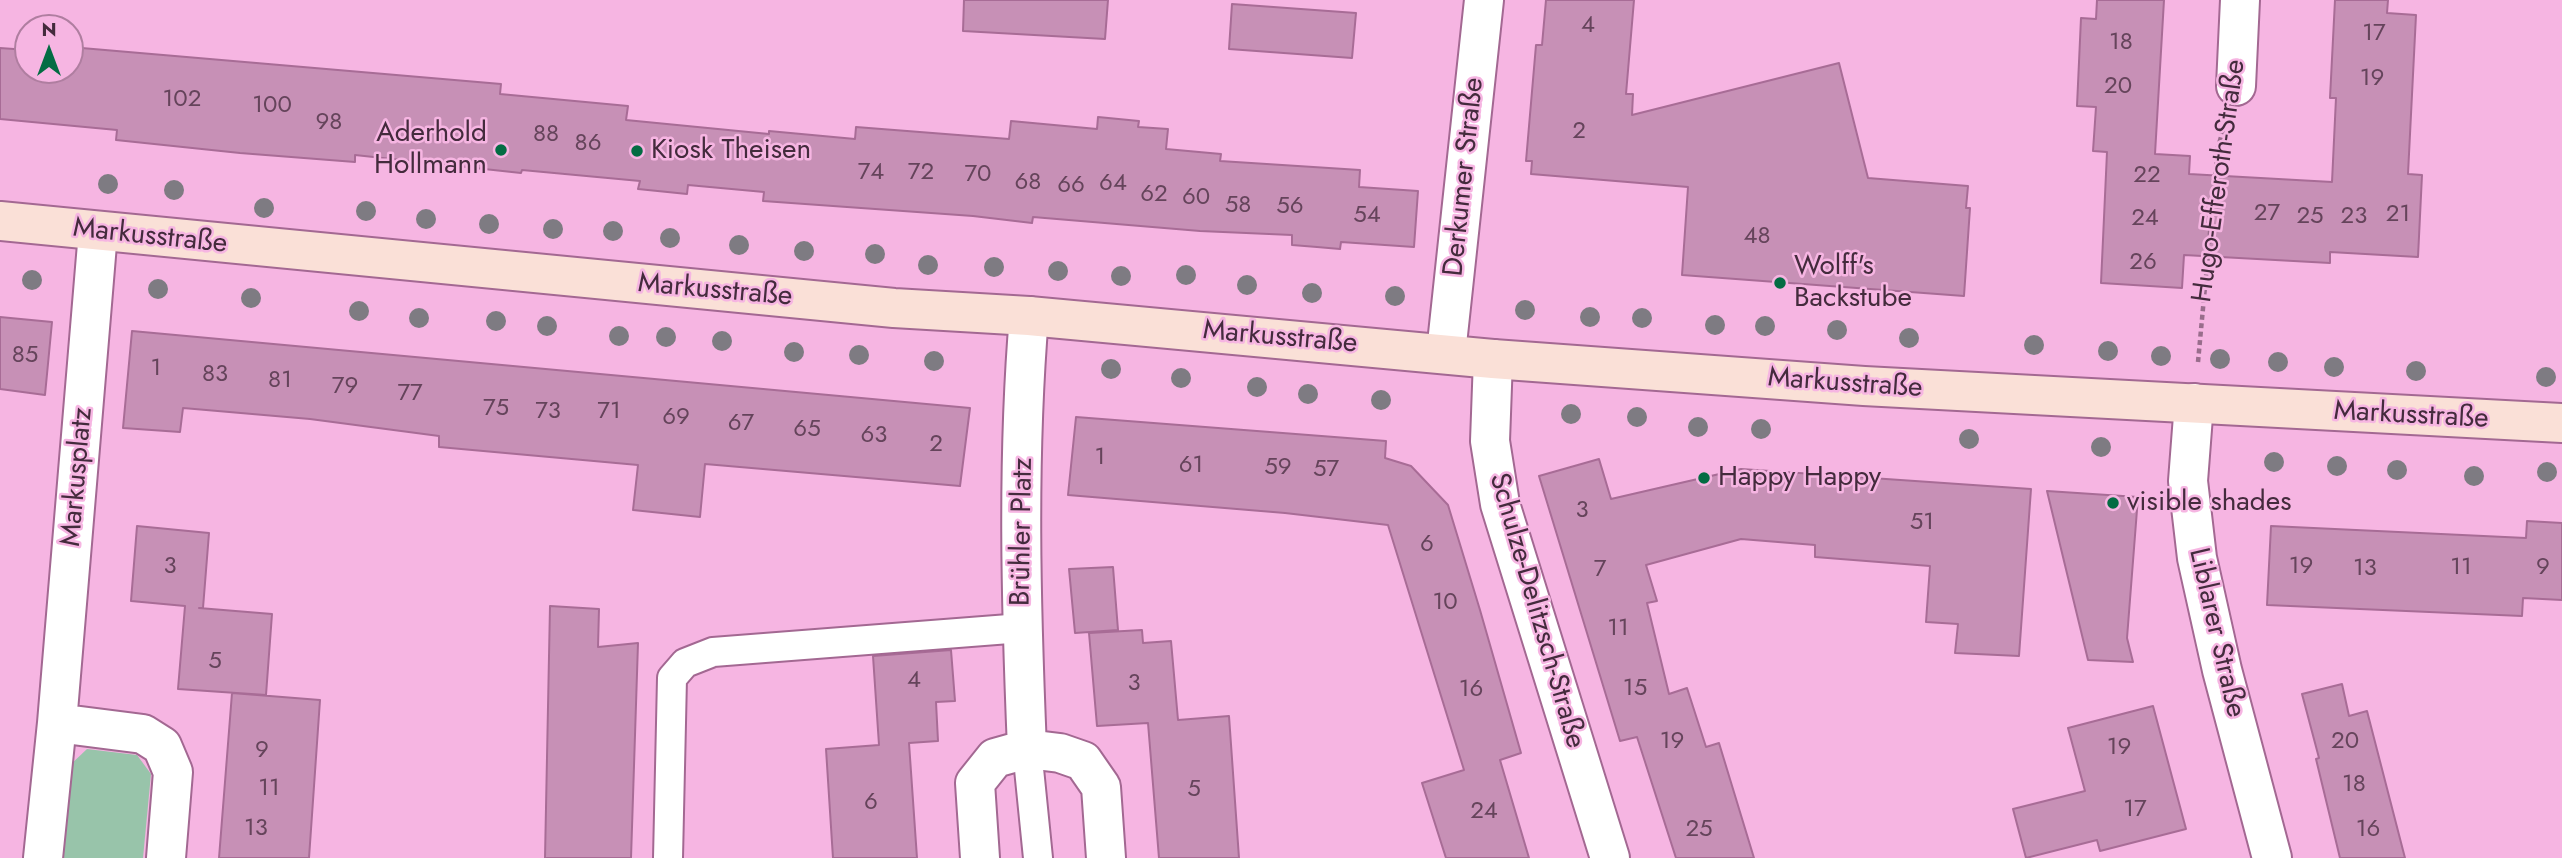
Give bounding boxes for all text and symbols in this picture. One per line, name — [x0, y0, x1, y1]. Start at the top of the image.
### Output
house number: 4 — [1581, 12, 1595, 40]
north arrow — [14, 14, 84, 84]
text: N — [41, 16, 57, 43]
house number: 17 — [2362, 20, 2386, 48]
house number: 18 — [2109, 29, 2133, 57]
street label: Hugo-Efferoth-Straße — [2186, 57, 2254, 305]
house number: 19 — [2360, 65, 2384, 93]
house number: 20 — [2104, 73, 2132, 101]
street label: Derkumer Straße — [1438, 76, 1492, 278]
house number: 102 — [163, 86, 201, 114]
house number: 100 — [252, 92, 292, 120]
house number: 98 — [316, 109, 342, 137]
place label: Aderhold Hollmann — [374, 117, 487, 183]
house number: 2 — [1572, 118, 1586, 146]
house number: 88 — [533, 121, 559, 149]
house number: 86 — [575, 130, 601, 158]
place label: Kiosk Theisen — [651, 134, 811, 168]
marker: Aderhold Hollmann — [493, 142, 509, 158]
marker: Kiosk Theisen — [629, 143, 645, 159]
house number: 74 — [858, 159, 884, 187]
house number: 72 — [908, 159, 934, 187]
house number: 70 — [965, 161, 991, 189]
house number: 22 — [2133, 162, 2161, 190]
house number: 68 — [1015, 169, 1041, 197]
house number: 64 — [1099, 170, 1127, 198]
house number: 66 — [1057, 172, 1085, 200]
house number: 62 — [1140, 181, 1168, 209]
house number: 60 — [1182, 184, 1210, 212]
house number: 58 — [1225, 192, 1251, 220]
house number: 56 — [1276, 193, 1304, 221]
house number: 27 — [2254, 200, 2280, 228]
house number: 21 — [2386, 201, 2410, 229]
house number: 54 — [1353, 202, 1381, 230]
house number: 25 — [2296, 203, 2324, 231]
house number: 23 — [2341, 203, 2367, 231]
house number: 24 — [2131, 205, 2159, 233]
street label: Markusstraße — [71, 212, 229, 262]
house number: 48 — [1743, 223, 1771, 251]
house number: 26 — [2129, 249, 2157, 277]
place label: Wolff's Backstube — [1794, 250, 1912, 316]
street label: Markusstraße — [636, 268, 794, 314]
marker: Wolff's Backstube — [1772, 275, 1788, 291]
street label: Markusstraße — [1201, 315, 1359, 361]
house number: 85 — [12, 342, 38, 370]
house number: 1 — [151, 355, 161, 383]
house number: 83 — [202, 361, 228, 389]
street label: Markusstraße — [1766, 362, 1924, 406]
house number: 81 — [268, 367, 292, 395]
house number: 79 — [332, 373, 358, 401]
house number: 77 — [397, 380, 423, 408]
house number: 75 — [483, 395, 509, 423]
street label: Markusstraße — [2333, 395, 2489, 437]
house number: 73 — [535, 398, 561, 426]
house number: 71 — [597, 398, 621, 426]
house number: 69 — [662, 404, 690, 432]
street label: Markusplatz — [55, 406, 101, 548]
house number: 67 — [728, 410, 754, 438]
house number: 65 — [793, 416, 821, 444]
house number: 63 — [861, 422, 887, 450]
house number: 2 — [929, 431, 943, 459]
house number: 1 — [1095, 444, 1105, 472]
house number: 61 — [1179, 452, 1203, 480]
house number: 59 — [1264, 454, 1292, 482]
house number: 57 — [1313, 456, 1339, 484]
street label: Brühler Platz — [1005, 458, 1041, 606]
place label: Happy Happy — [1718, 461, 1881, 495]
street label: Schulze-Delitzsch-Straße — [1481, 470, 1591, 752]
marker: Happy Happy — [1696, 470, 1712, 486]
place label: visible shades — [2127, 486, 2291, 520]
marker: visible shades — [2105, 495, 2121, 511]
house number: 3 — [1575, 497, 1589, 525]
house number: 51 — [1910, 509, 1934, 537]
house number: 6 — [1420, 531, 1434, 559]
street label: Liblarer Straße — [2180, 545, 2252, 721]
house number: 3 — [163, 553, 177, 581]
house number: 19 — [2289, 553, 2313, 581]
house number: 11 — [2450, 554, 2472, 582]
house number: 9 — [2536, 554, 2550, 582]
house number: 13 — [2353, 555, 2377, 583]
house number: 7 — [1594, 556, 1606, 584]
house number: 10 — [1432, 589, 1458, 617]
house number: 11 — [1607, 615, 1629, 643]
house number: 5 — [208, 648, 222, 676]
house number: 4 — [907, 667, 921, 695]
house number: 3 — [1127, 670, 1141, 698]
house number: 15 — [1623, 675, 1647, 703]
house number: 16 — [1459, 676, 1483, 704]
house number: 19 — [1660, 728, 1684, 756]
house number: 20 — [2331, 728, 2359, 756]
house number: 19 — [2107, 734, 2131, 762]
house number: 9 — [255, 737, 269, 765]
house number: 18 — [2342, 771, 2366, 799]
house number: 11 — [258, 775, 280, 803]
house number: 5 — [1187, 776, 1201, 804]
house number: 6 — [864, 789, 878, 817]
house number: 17 — [2123, 796, 2147, 824]
house number: 24 — [1470, 798, 1498, 826]
house number: 13 — [244, 815, 268, 843]
house number: 25 — [1685, 816, 1713, 844]
house number: 16 — [2356, 816, 2380, 844]

